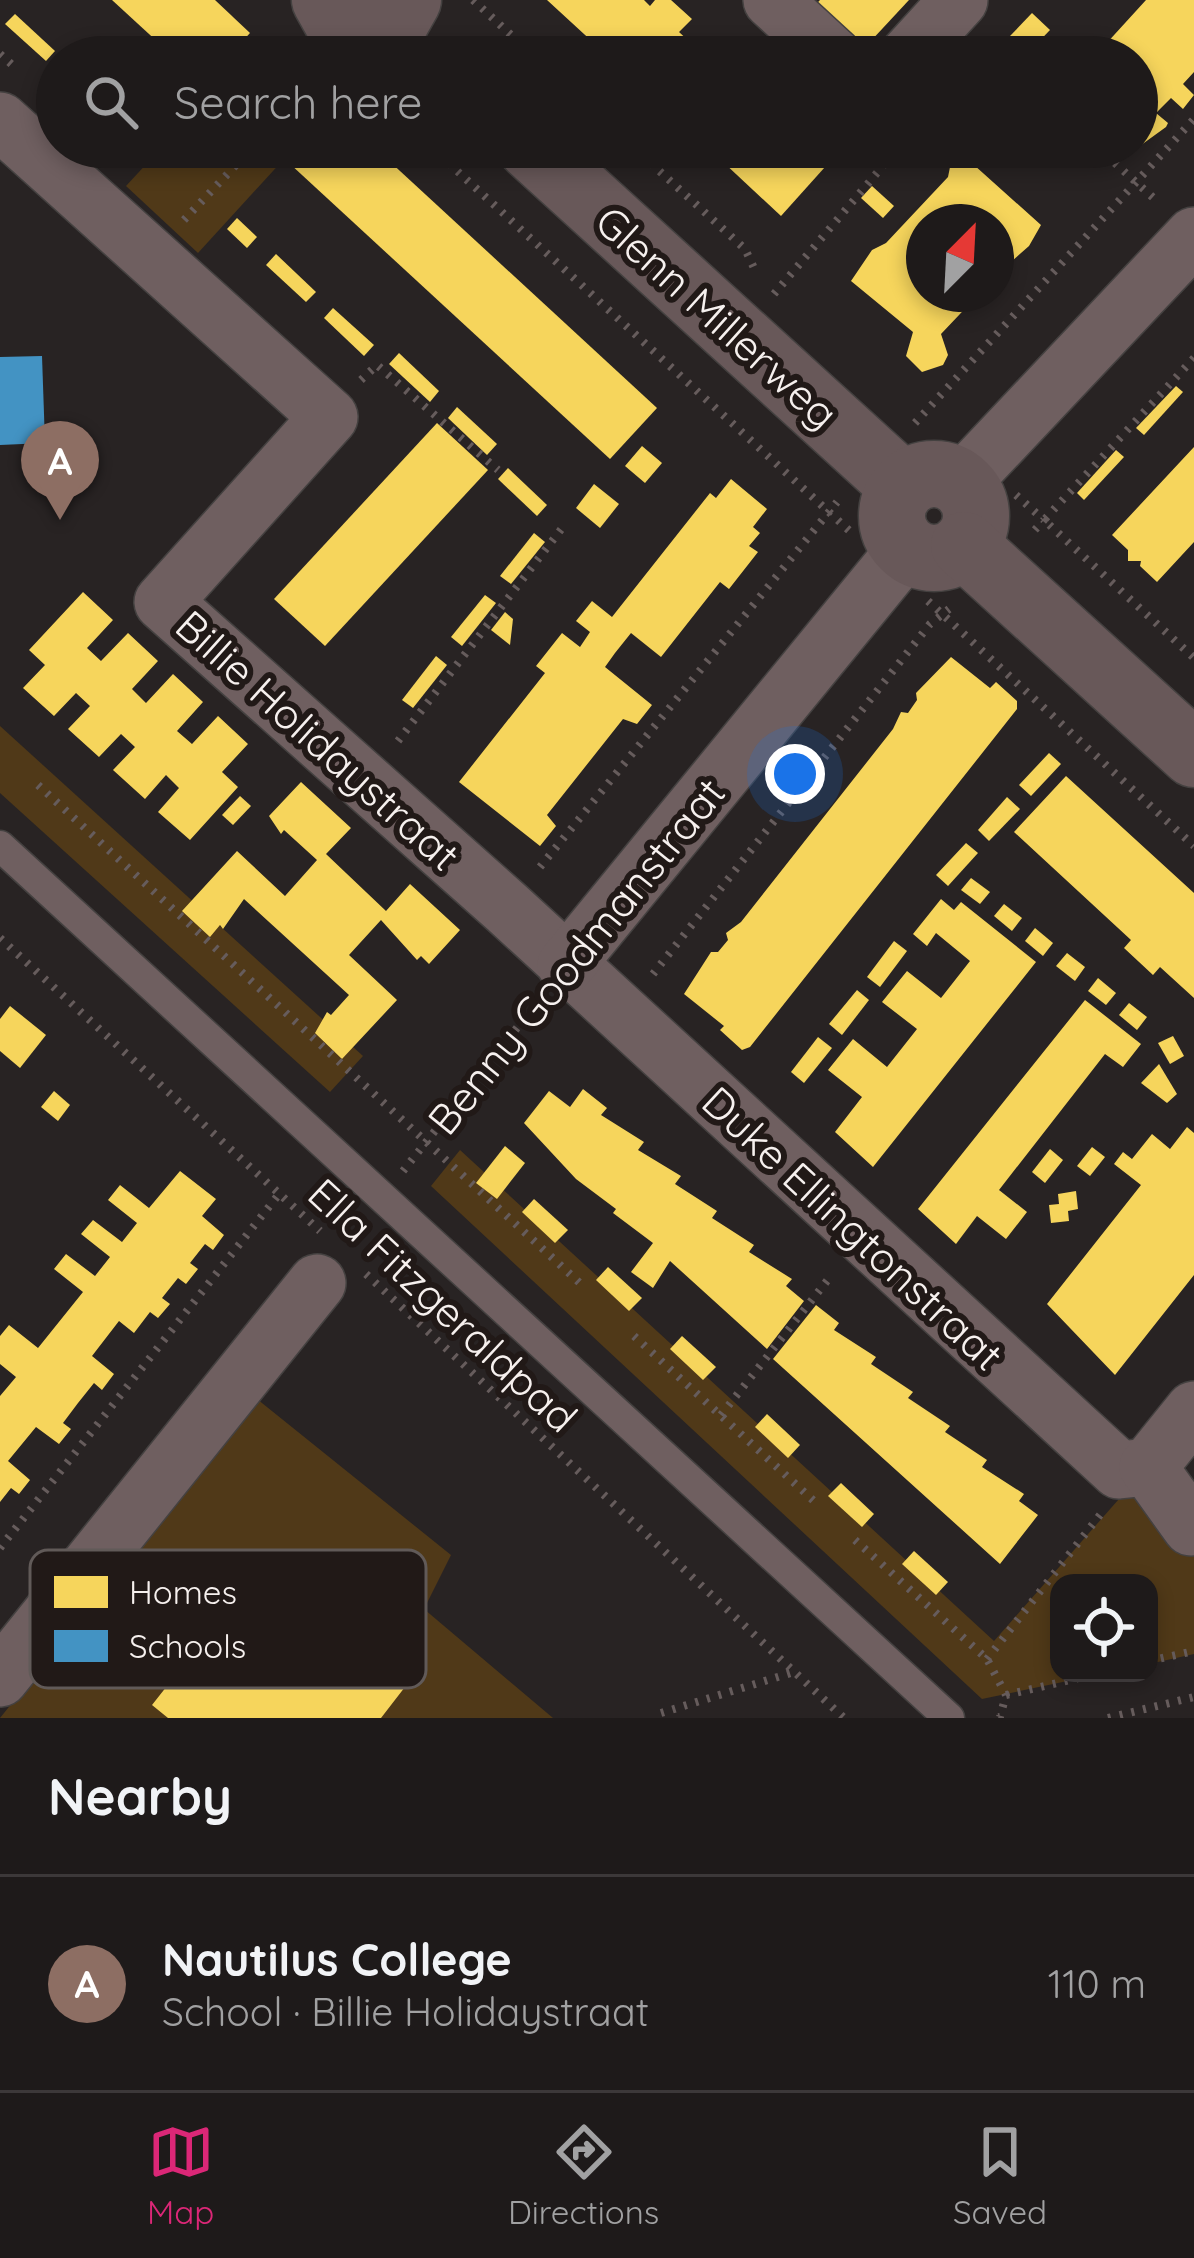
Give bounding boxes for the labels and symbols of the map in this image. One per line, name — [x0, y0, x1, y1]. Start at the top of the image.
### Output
street label: Glenn Millerweg — [585, 194, 849, 440]
north arrow — [906, 204, 1014, 312]
pin: A — [21, 421, 99, 520]
street label: Billie Holidaystraat — [165, 599, 471, 881]
your location — [765, 744, 825, 804]
street label: Benny Goodmanstraat — [416, 767, 736, 1145]
street label: Duke Ellingtonstraat — [691, 1075, 1015, 1381]
street label: Ella Fitzgeraldpad — [297, 1167, 589, 1443]
legend — [30, 1550, 426, 1688]
text: Homes — [129, 1571, 237, 1612]
text: Schools — [129, 1625, 246, 1666]

